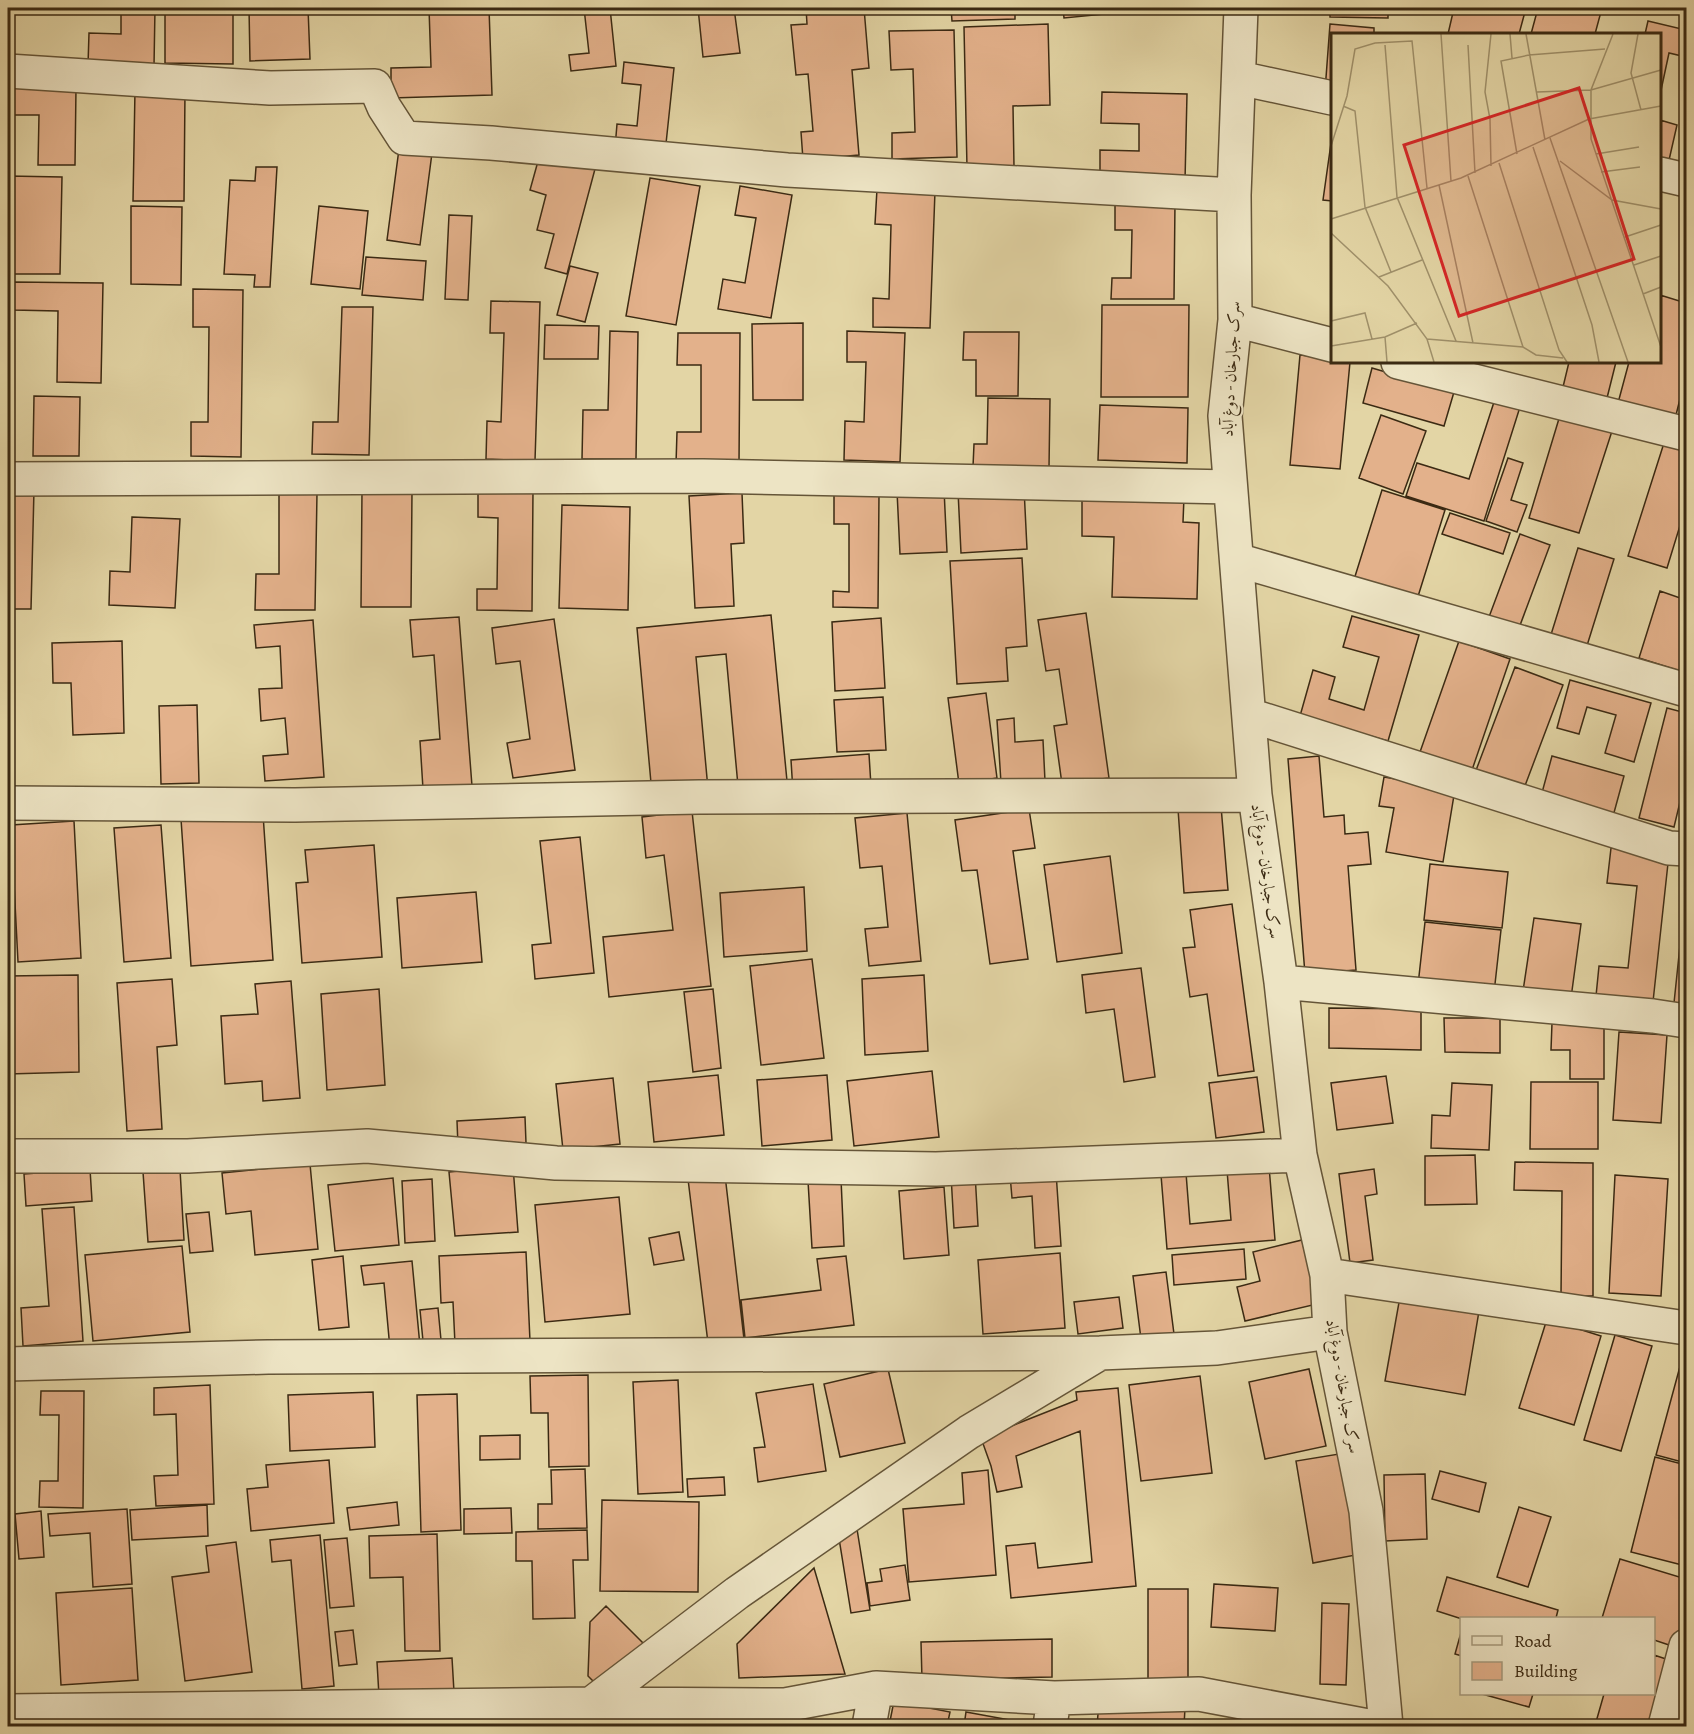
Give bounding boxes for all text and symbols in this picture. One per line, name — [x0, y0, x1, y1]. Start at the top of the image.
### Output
inset map — [1331, 33, 1661, 363]
street label: سرک جبارخان - دوغ آباد — [1216, 301, 1248, 438]
street label: سرک جبارخان - دوغ آباد — [1244, 802, 1286, 940]
street label: سرک جبارخان - دوغ آباد — [1318, 1317, 1366, 1455]
legend — [1460, 1617, 1655, 1695]
text: Road — [1514, 1629, 1552, 1653]
text: Building — [1514, 1659, 1578, 1683]

